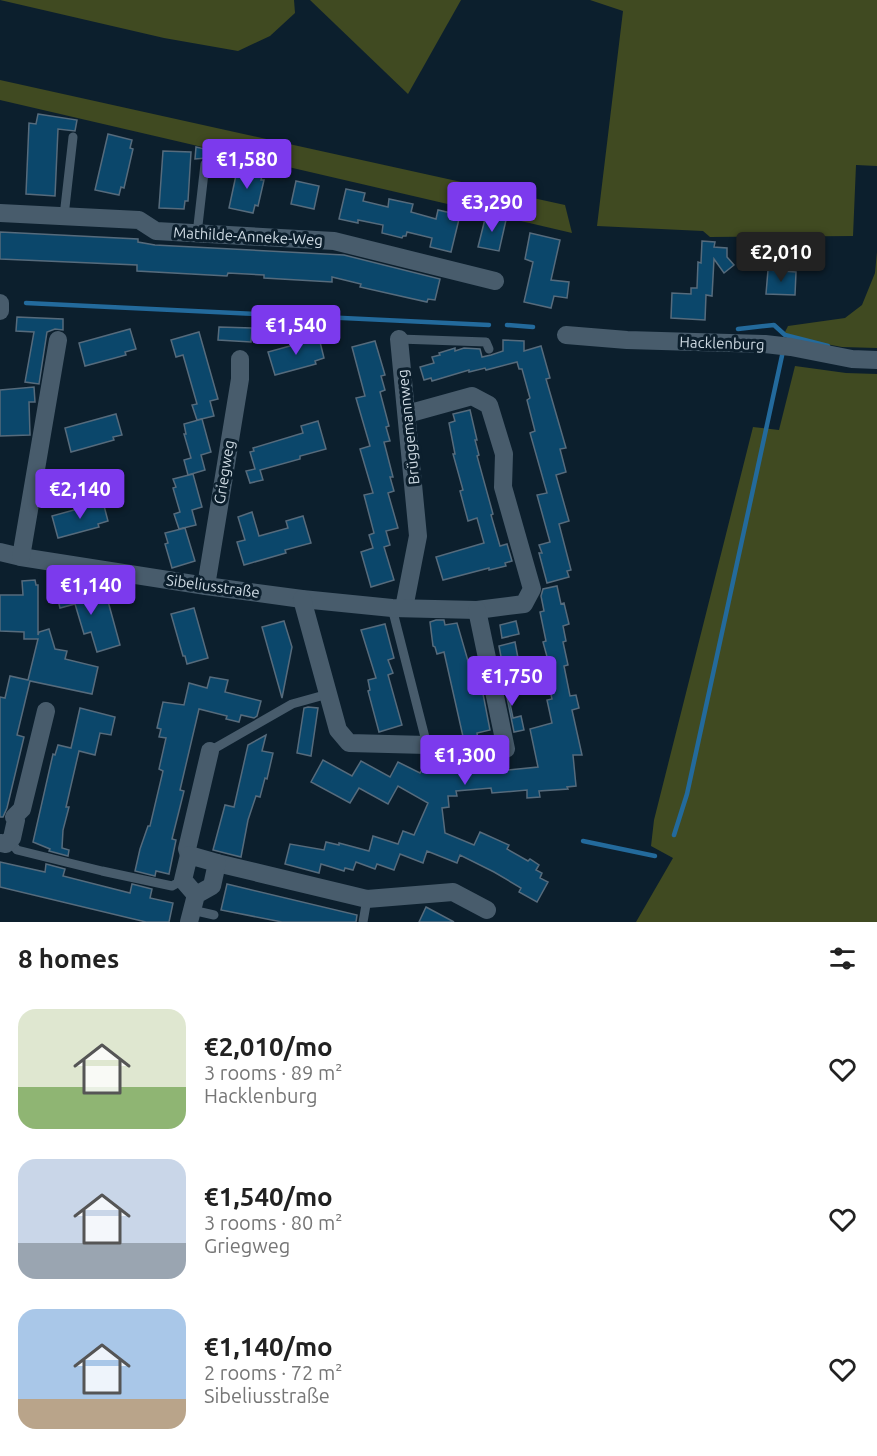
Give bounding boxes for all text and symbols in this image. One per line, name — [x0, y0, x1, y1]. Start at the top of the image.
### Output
pin: €1,580 — [198, 139, 296, 190]
text: €1,580 — [216, 147, 278, 170]
pin: €3,290 — [443, 182, 541, 233]
text: €3,290 — [461, 190, 523, 213]
street label: Mathilde-Anneke-Weg — [173, 224, 323, 248]
pin: €2,010 — [732, 232, 830, 283]
text: €2,010 — [750, 240, 812, 263]
pin: €1,540 — [247, 305, 345, 356]
text: €1,540 — [265, 313, 327, 336]
street label: Hacklenburg — [679, 333, 765, 353]
street label: Brüggemannweg — [394, 369, 422, 485]
street label: Griegweg — [211, 439, 237, 505]
pin: €2,140 — [31, 469, 129, 520]
text: €2,140 — [49, 477, 111, 500]
pin: €1,140 — [42, 565, 140, 616]
street label: Sibeliusstraße — [165, 571, 261, 601]
text: €1,140 — [60, 573, 122, 596]
pin: €1,750 — [463, 656, 561, 707]
text: €1,750 — [481, 664, 543, 687]
pin: €1,300 — [416, 735, 514, 786]
text: €1,300 — [434, 743, 496, 766]
icon: filters — [826, 942, 859, 975]
text: 8 homes — [18, 944, 119, 973]
text: €2,010/mo — [204, 1032, 333, 1061]
icon: home — [66, 1033, 138, 1105]
icon: heart — [826, 1053, 859, 1086]
text: 3 rooms · 89 m² — [204, 1061, 342, 1084]
text: Hacklenburg — [204, 1084, 318, 1107]
text: €1,540/mo — [204, 1182, 333, 1211]
icon: home — [66, 1183, 138, 1255]
icon: heart — [826, 1203, 859, 1236]
text: 3 rooms · 80 m² — [204, 1211, 342, 1234]
text: Griegweg — [204, 1234, 290, 1257]
text: €1,140/mo — [204, 1332, 333, 1361]
icon: home — [66, 1333, 138, 1405]
icon: heart — [826, 1353, 859, 1386]
text: 2 rooms · 72 m² — [204, 1361, 342, 1384]
text: Sibeliusstraße — [204, 1384, 330, 1407]

